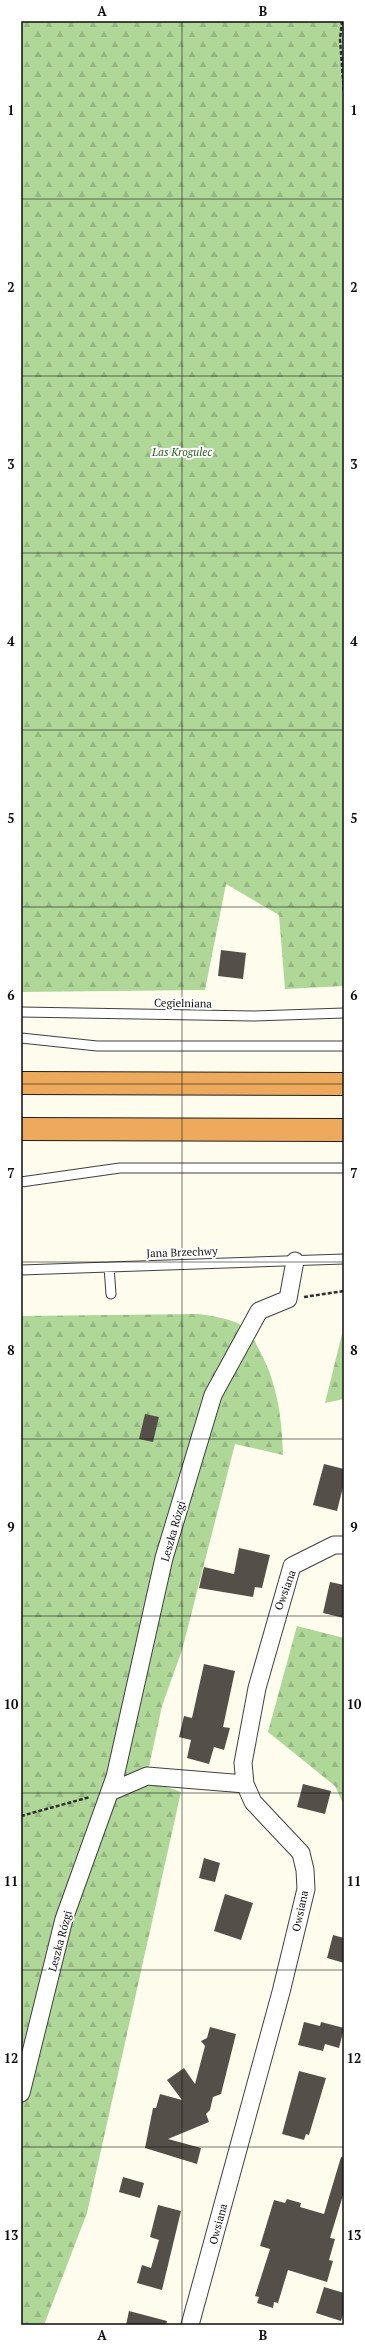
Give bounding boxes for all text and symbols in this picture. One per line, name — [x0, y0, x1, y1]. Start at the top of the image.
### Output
text: A — [97, 2, 107, 20]
text: B — [259, 2, 267, 20]
text: 1 — [7, 101, 15, 119]
text: 1 — [350, 101, 358, 119]
text: 2 — [7, 278, 15, 296]
text: 2 — [350, 278, 358, 296]
park label: Las Krogulec — [151, 445, 212, 459]
text: 3 — [7, 455, 15, 473]
text: 3 — [350, 455, 358, 473]
text: 4 — [7, 632, 15, 650]
text: 4 — [350, 632, 358, 650]
text: 5 — [7, 809, 15, 827]
text: 5 — [350, 809, 358, 827]
text: 6 — [7, 986, 15, 1004]
text: 6 — [350, 986, 358, 1004]
street label: Cegielniana — [154, 995, 212, 1011]
text: 7 — [7, 1164, 15, 1182]
text: 7 — [350, 1164, 358, 1182]
street label: Jana Brzechwy — [146, 1244, 218, 1260]
text: 8 — [7, 1341, 15, 1359]
text: 8 — [350, 1341, 358, 1359]
street label: Leszka Rózgi — [158, 1499, 188, 1563]
text: 9 — [7, 1518, 15, 1536]
text: 9 — [350, 1518, 358, 1536]
street label: Owsiana — [271, 1568, 299, 1612]
text: 10 — [4, 1695, 19, 1713]
text: 10 — [347, 1695, 362, 1713]
text: 11 — [4, 1872, 18, 1890]
text: 11 — [347, 1872, 361, 1890]
street label: Owsiana — [289, 1889, 311, 1933]
street label: Leszka Rózgi — [45, 1909, 75, 1973]
text: 12 — [4, 2049, 18, 2067]
text: 12 — [347, 2049, 361, 2067]
street label: Owsiana — [206, 2202, 230, 2246]
text: 13 — [4, 2226, 18, 2244]
text: 13 — [347, 2226, 361, 2244]
text: A — [97, 2326, 107, 2344]
text: B — [259, 2326, 267, 2344]

